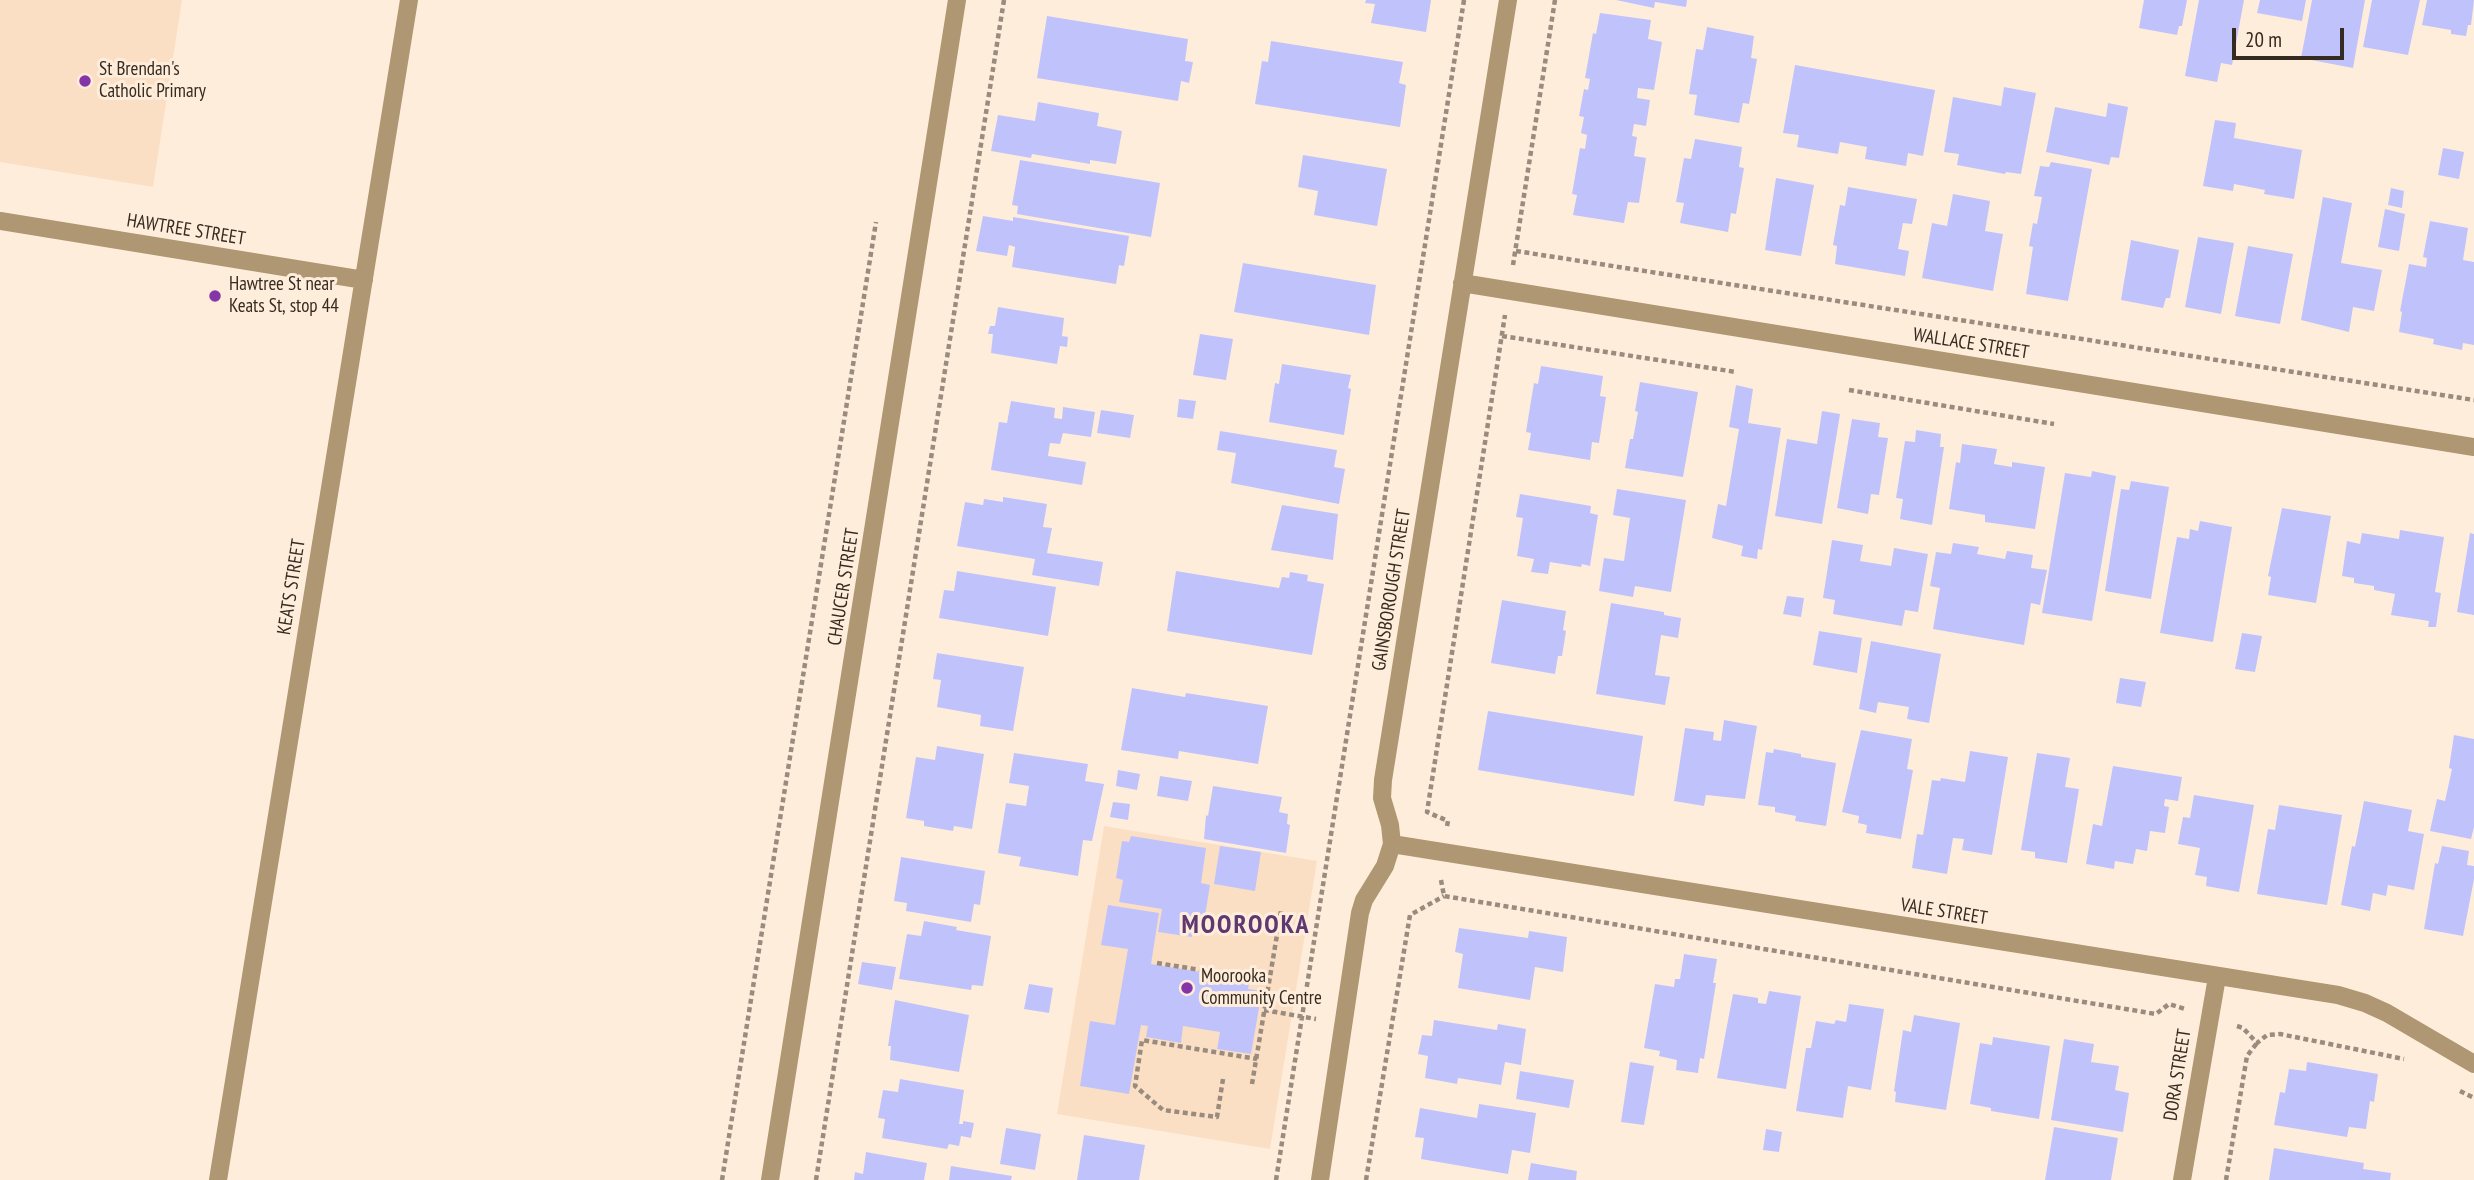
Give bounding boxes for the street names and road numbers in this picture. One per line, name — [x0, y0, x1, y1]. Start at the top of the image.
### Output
street label: HAWTREE STREET — [125, 209, 247, 251]
street label: WALLACE STREET — [1911, 324, 2031, 364]
street label: GAINSBOROUGH STREET — [1368, 507, 1416, 673]
street label: CHAUCER STREET — [823, 527, 865, 647]
street label: KEATS STREET — [273, 537, 311, 637]
street label: VALE STREET — [1899, 894, 1989, 930]
street label: DORA STREET — [2159, 1027, 2197, 1123]

